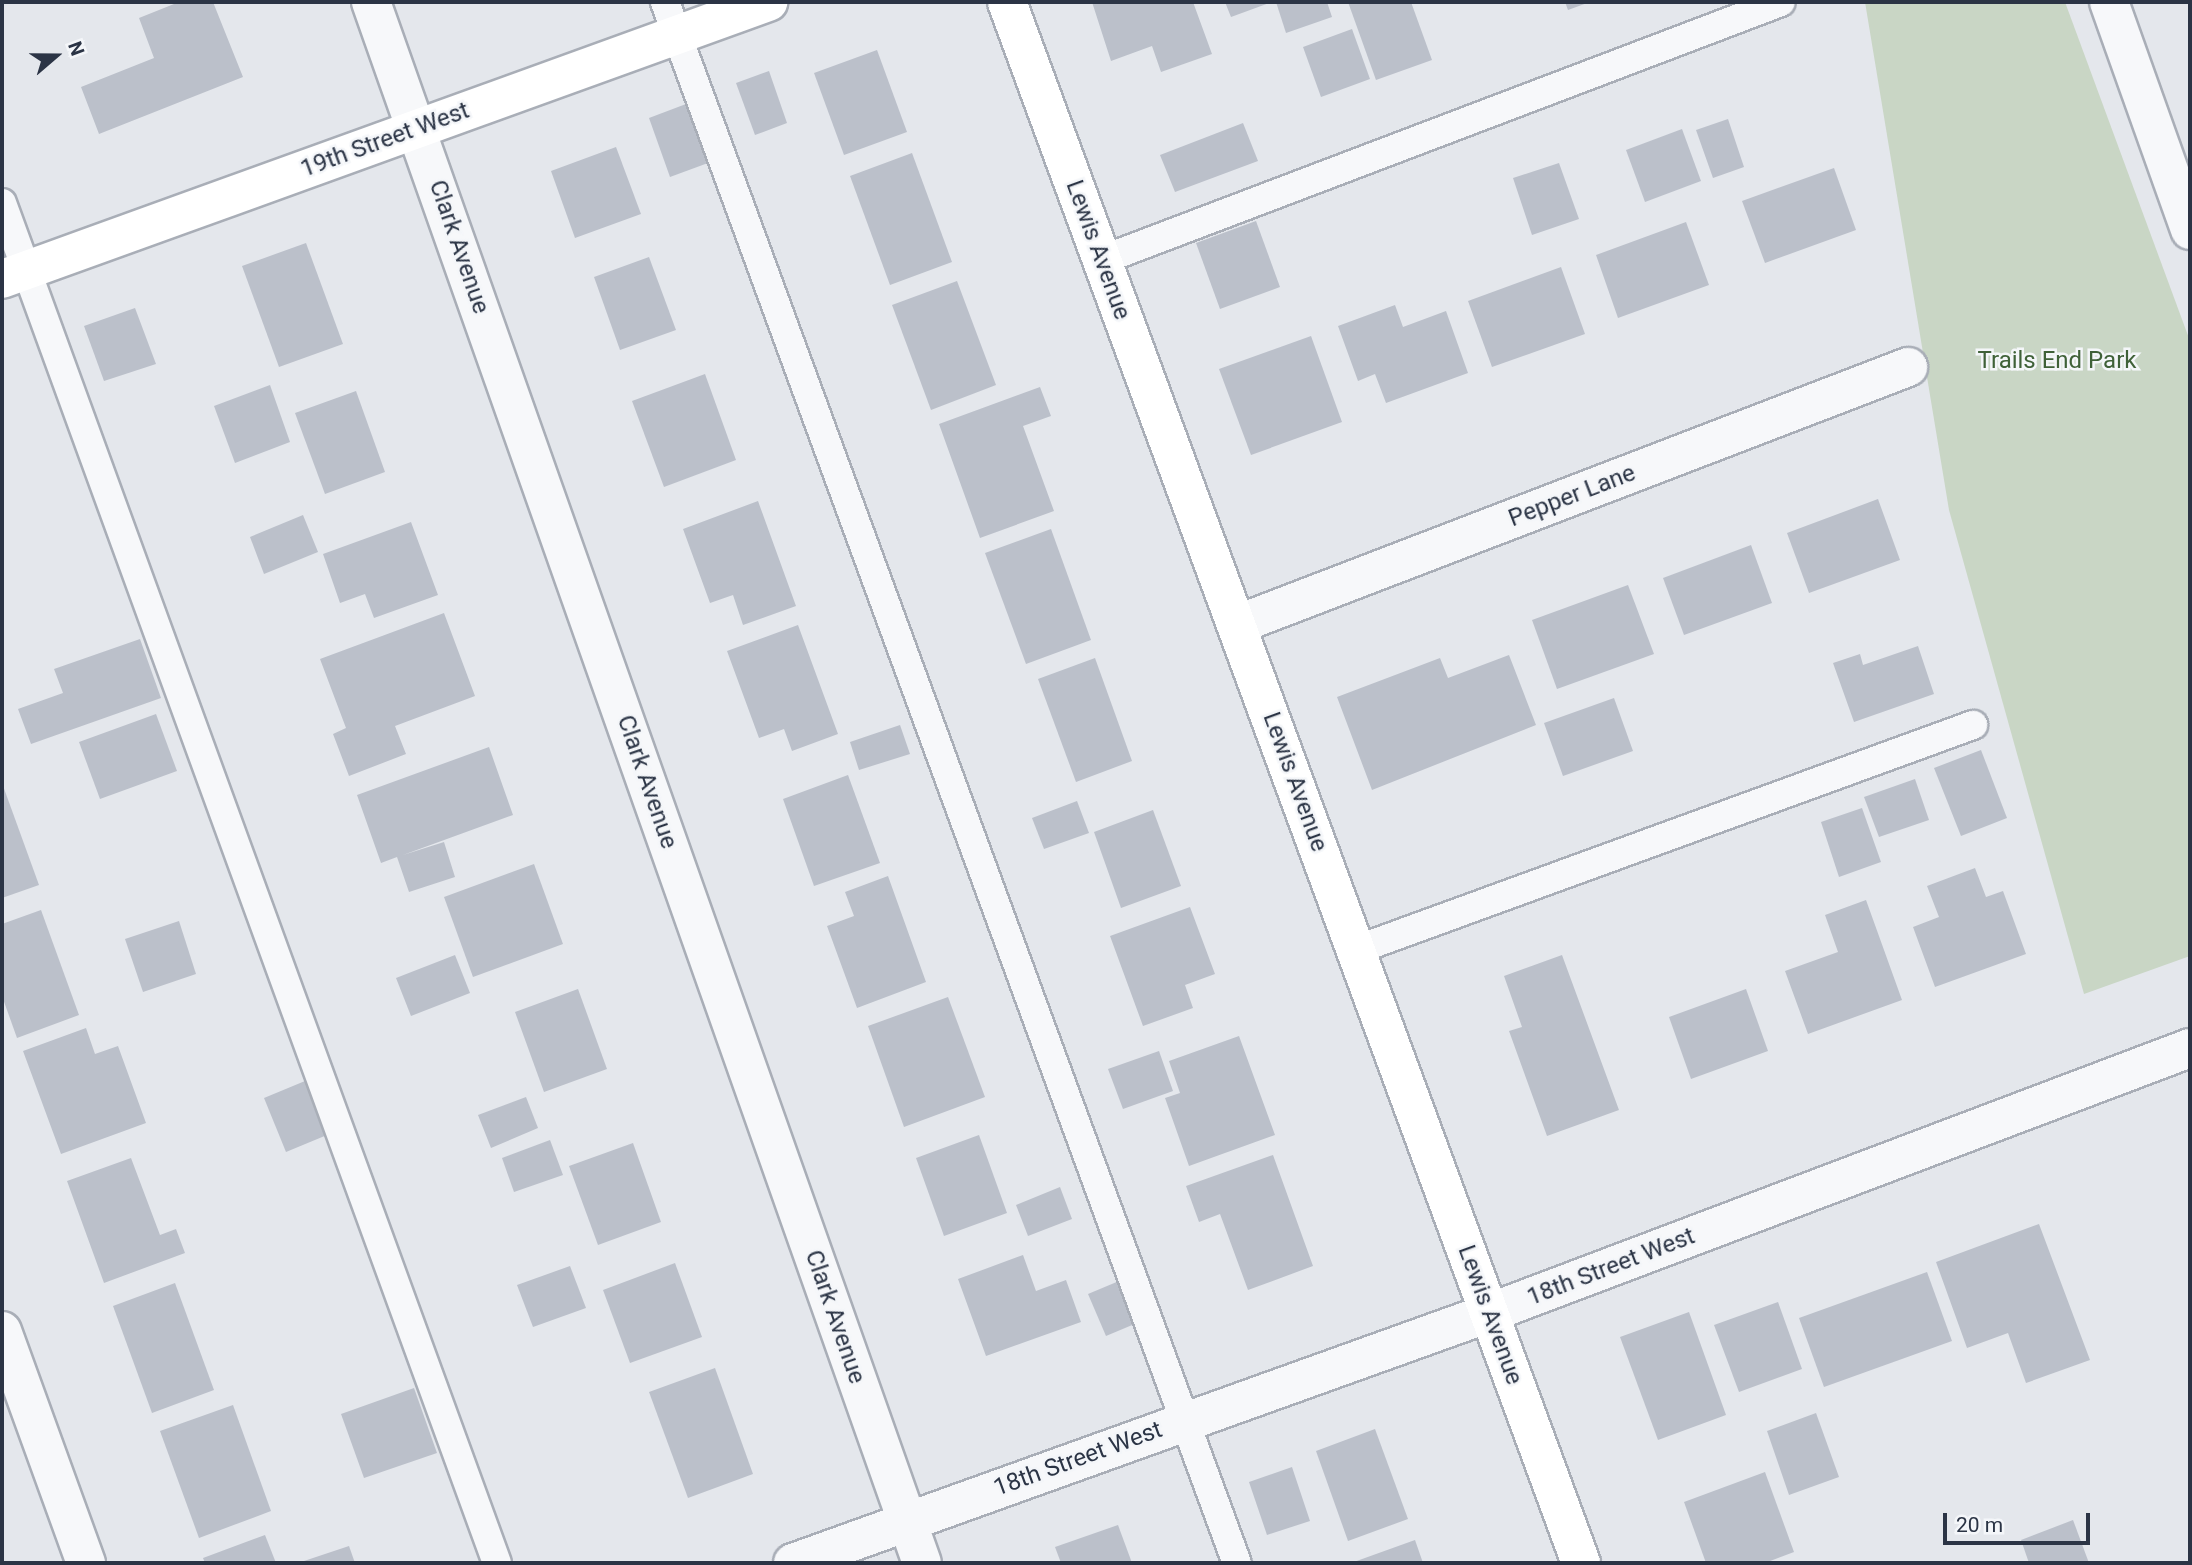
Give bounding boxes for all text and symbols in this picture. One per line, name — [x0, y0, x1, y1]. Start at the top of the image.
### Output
north arrow — [21, 21, 91, 91]
text: N — [63, 38, 89, 59]
street label: 19th Street West — [297, 96, 473, 184]
street label: Clark Avenue — [423, 176, 495, 318]
street label: Lewis Avenue — [1059, 176, 1137, 324]
park label: Trails End Park — [1978, 347, 2136, 375]
street label: Pepper Lane — [1505, 459, 1639, 533]
street label: Lewis Avenue — [1256, 708, 1334, 856]
street label: Clark Avenue — [611, 711, 683, 853]
street label: 18th Street West — [1523, 1222, 1699, 1312]
street label: Lewis Avenue — [1451, 1241, 1529, 1389]
street label: Clark Avenue — [799, 1246, 871, 1388]
street label: 18th Street West — [990, 1415, 1166, 1503]
scale bar — [1947, 1498, 2094, 1542]
text: 20 m — [1956, 1513, 2003, 1537]

